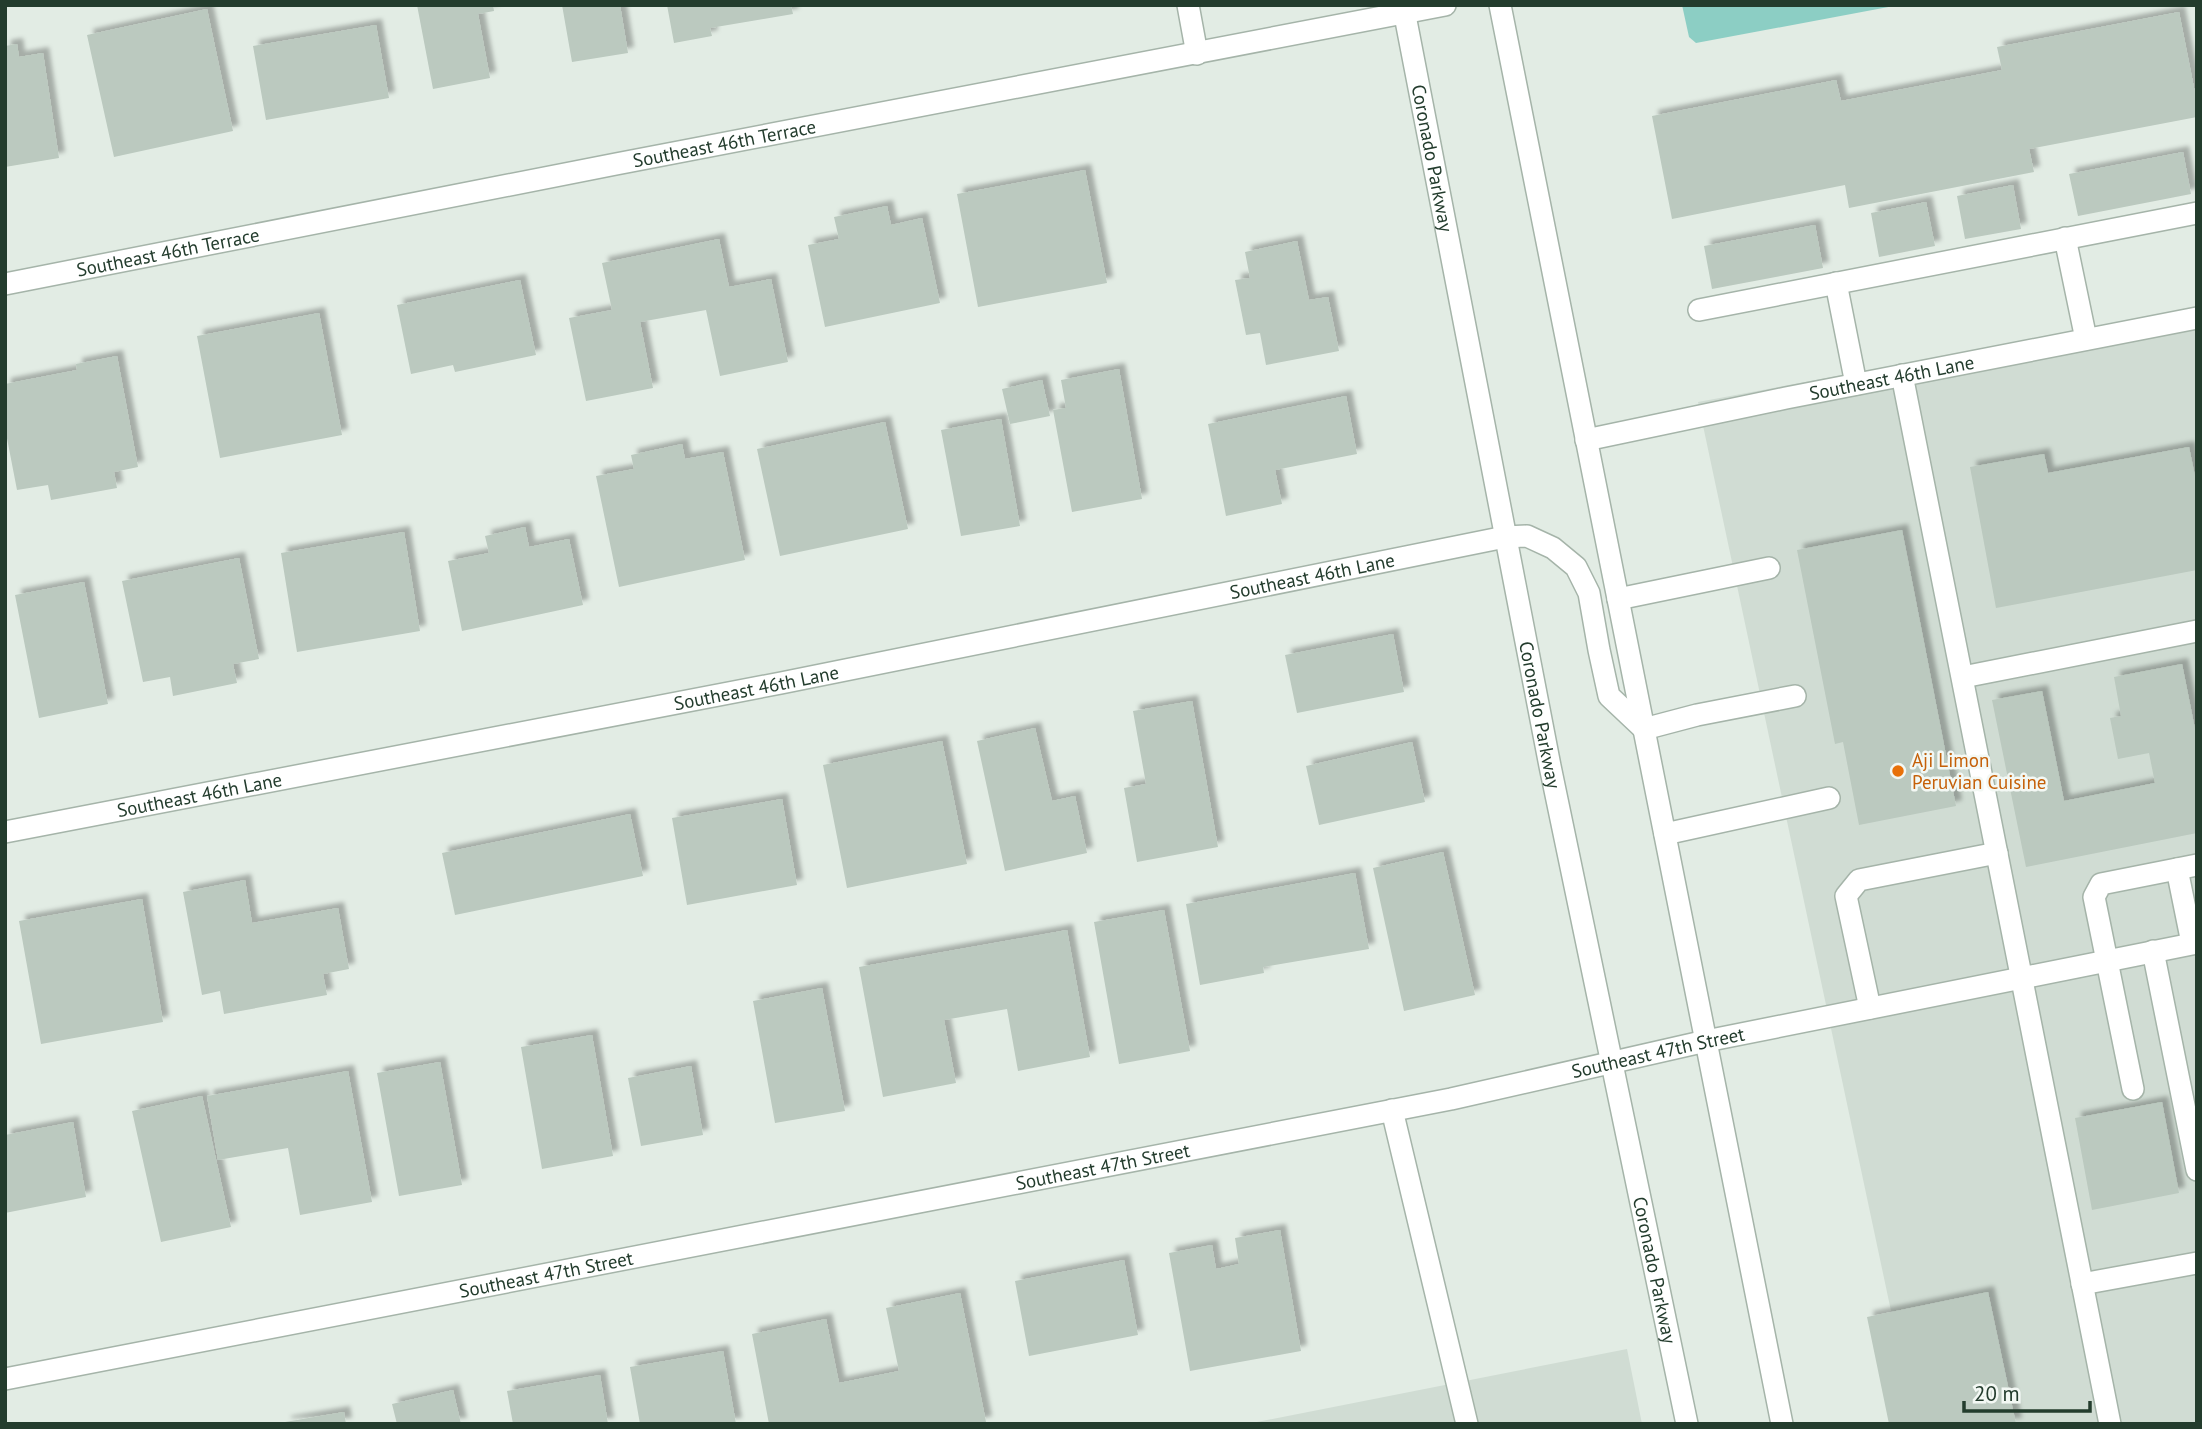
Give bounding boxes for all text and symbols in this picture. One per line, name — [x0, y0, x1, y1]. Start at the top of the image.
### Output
street label: Coronado Parkway — [1407, 82, 1459, 234]
street label: Southeast 46th Terrace — [631, 114, 818, 173]
street label: Southeast 46th Terrace — [74, 222, 261, 282]
street label: Southeast 46th Lane — [1807, 350, 1976, 405]
street label: Southeast 46th Lane — [1228, 548, 1397, 604]
street label: Coronado Parkway — [1514, 639, 1566, 791]
street label: Southeast 46th Lane — [672, 660, 841, 715]
place label: Aji Limon Peruvian Cuisine — [1912, 748, 2046, 794]
marker: Aji Limon Peruvian Cuisine — [1890, 763, 1906, 779]
street label: Southeast 46th Lane — [115, 767, 284, 822]
street label: Southeast 47th Street — [1569, 1021, 1747, 1083]
street label: Southeast 47th Street — [1014, 1138, 1192, 1195]
street label: Coronado Parkway — [1628, 1194, 1682, 1346]
street label: Southeast 47th Street — [457, 1246, 636, 1303]
scale bar — [1964, 1370, 2090, 1414]
text: 20 m — [1974, 1380, 2020, 1407]

